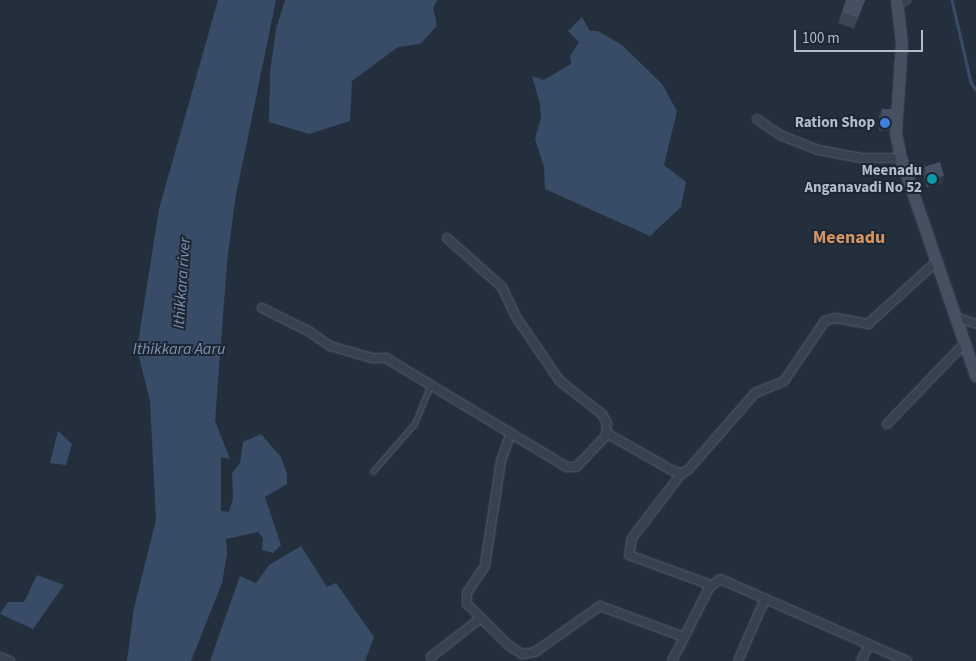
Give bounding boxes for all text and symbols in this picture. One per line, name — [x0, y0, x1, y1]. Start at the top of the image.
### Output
scale bar — [796, 20, 925, 52]
text: 100 m — [802, 28, 840, 49]
place label: Ration Shop — [795, 114, 875, 132]
marker: Ration Shop — [879, 117, 891, 129]
place label: Meenadu Anganavadi No 52 — [804, 161, 922, 196]
marker: Meenadu Anganavadi No 52 — [926, 173, 938, 185]
district label: Meenadu — [813, 227, 885, 249]
water label: Ithikkara river — [169, 237, 195, 329]
water label: Ithikkara Aaru — [133, 339, 225, 359]

